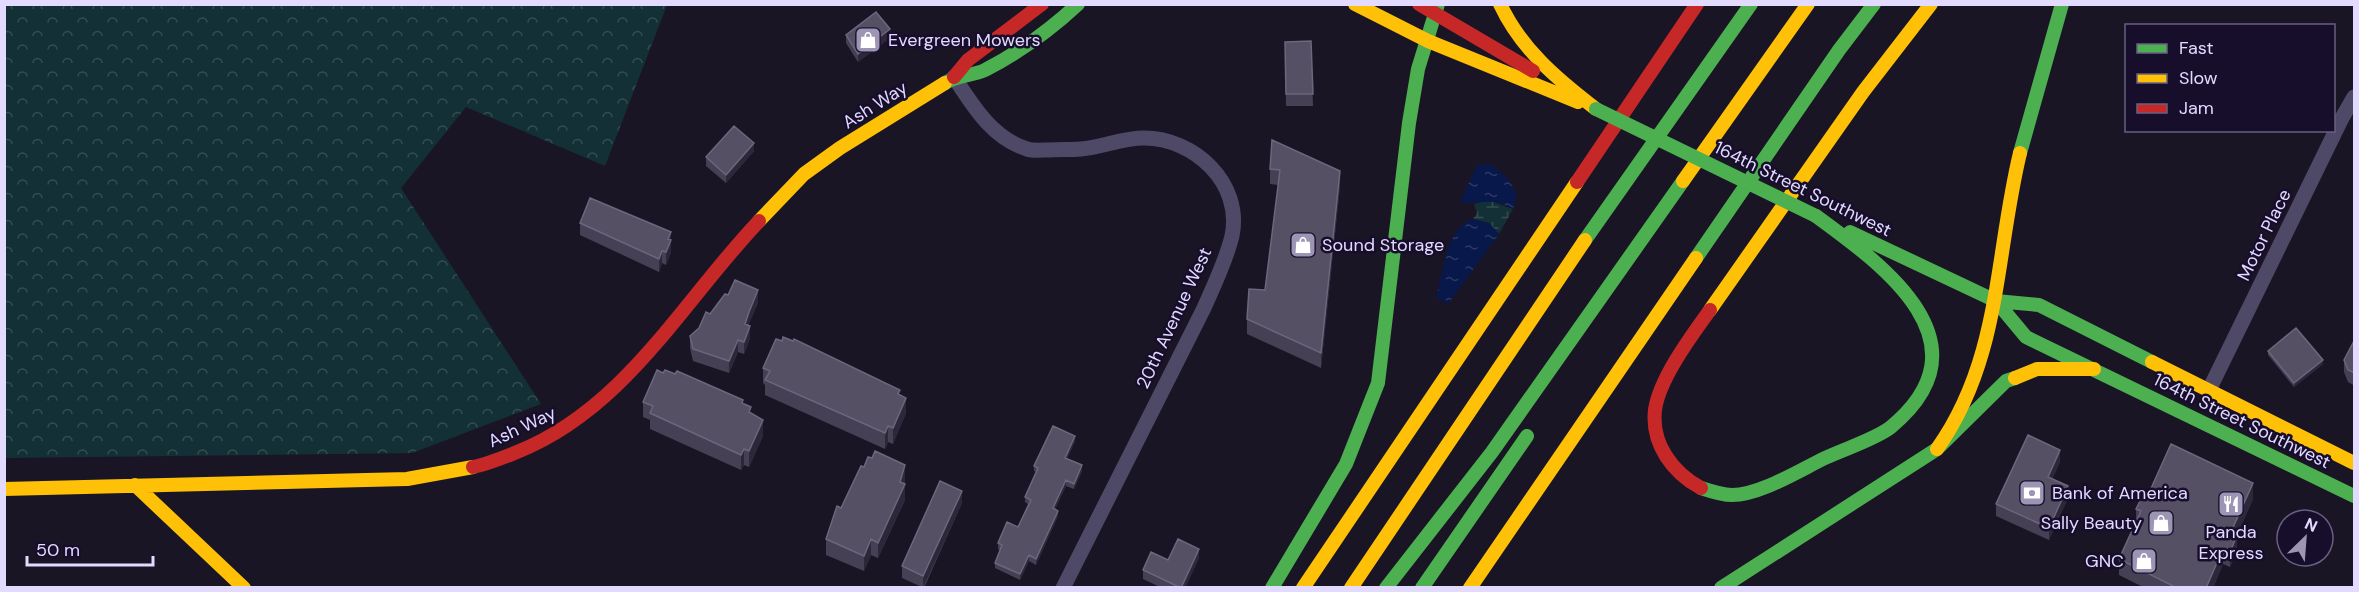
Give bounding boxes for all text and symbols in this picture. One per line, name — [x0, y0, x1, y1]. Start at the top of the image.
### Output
legend — [2125, 24, 2335, 132]
shop icon: Evergreen Mowers — [853, 25, 883, 55]
place label: Evergreen Mowers — [888, 28, 1041, 52]
text: Fast — [2179, 36, 2214, 60]
text: Slow — [2179, 66, 2218, 90]
street label: Ash Way — [838, 76, 912, 134]
text: Jam — [2179, 96, 2214, 120]
street label: 164th Street Southwest — [1711, 136, 1895, 242]
street label: Motor Place — [2231, 185, 2297, 285]
shop icon: Sound Storage — [1288, 230, 1318, 260]
place label: Sound Storage — [1322, 233, 1444, 257]
street label: 20th Avenue West — [1131, 244, 1217, 392]
street label: 164th Street Southwest — [2150, 368, 2334, 474]
street label: Ash Way — [484, 401, 560, 453]
bank icon: Bank of America — [2017, 478, 2047, 508]
place label: Bank of America — [2052, 481, 2188, 505]
restaurant icon: Panda Express — [2216, 489, 2246, 519]
shop icon: Sally Beauty — [2146, 508, 2176, 538]
north arrow — [2275, 508, 2335, 568]
place label: Sally Beauty — [2041, 511, 2142, 535]
text: N — [2301, 513, 2321, 537]
place label: Panda Express — [2199, 520, 2263, 565]
scale bar — [27, 529, 153, 567]
text: 50 m — [36, 538, 80, 562]
shop icon: GNC — [2129, 546, 2159, 576]
place label: GNC — [2085, 549, 2124, 573]

